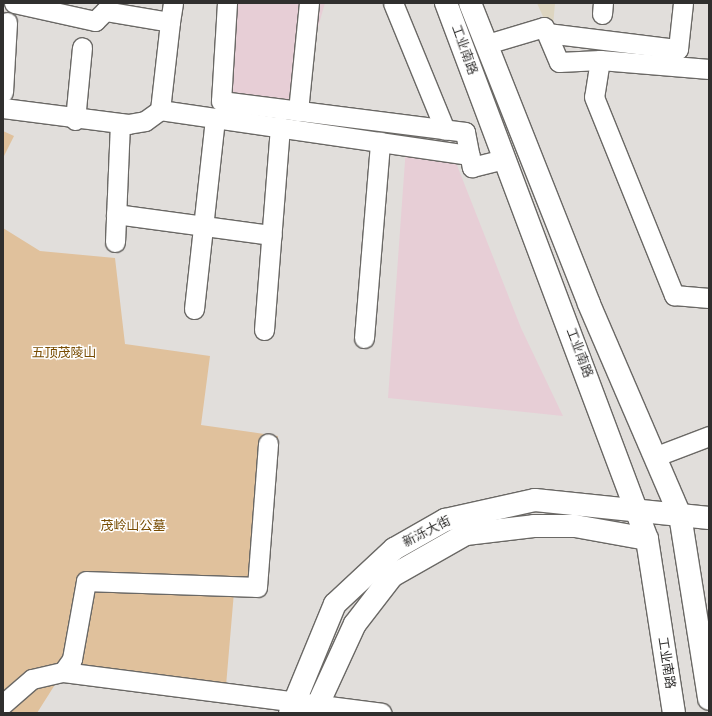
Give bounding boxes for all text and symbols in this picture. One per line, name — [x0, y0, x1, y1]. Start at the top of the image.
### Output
street label: 工业南路 — [448, 23, 480, 77]
street label: 工业南路 — [562, 326, 596, 380]
park label: 五顶茂陵山 — [32, 345, 96, 361]
street label: 新泺大街 — [400, 513, 454, 551]
park label: 茂岭山公墓 — [101, 518, 165, 534]
street label: 工业南路 — [654, 636, 678, 690]

